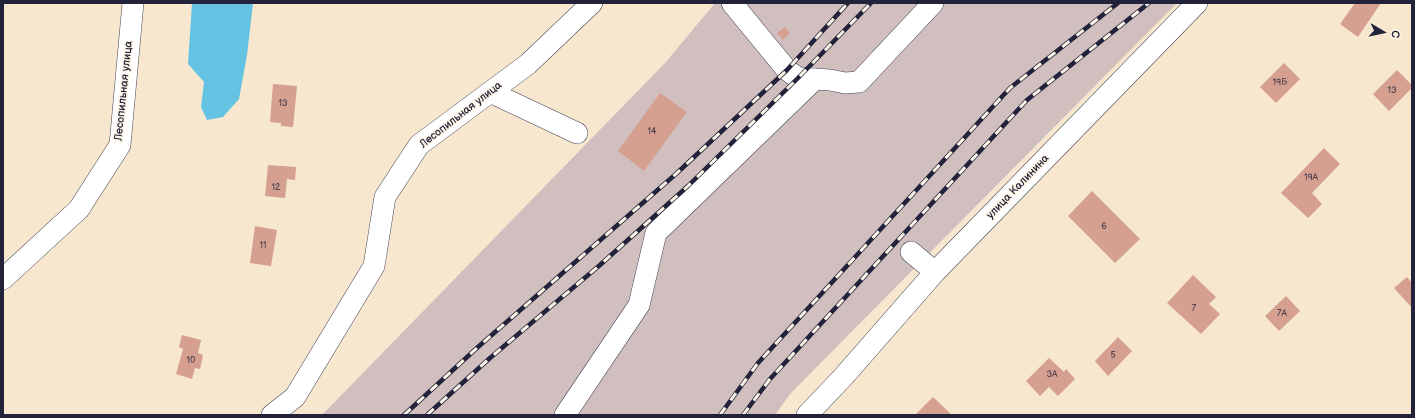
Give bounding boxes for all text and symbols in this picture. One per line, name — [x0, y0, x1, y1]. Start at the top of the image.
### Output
north arrow — [1363, 12, 1403, 52]
text: С — [1388, 29, 1402, 39]
street label: Лесопильная улица — [112, 40, 136, 142]
house number: 19Б — [1273, 78, 1287, 88]
street label: Лесопильная улица — [417, 79, 505, 151]
house number: 13 — [1387, 86, 1397, 96]
house number: 13 — [278, 99, 288, 109]
house number: 14 — [648, 127, 656, 137]
street label: улица Калинина — [984, 152, 1052, 222]
house number: 19А — [1304, 173, 1318, 183]
house number: 12 — [272, 183, 280, 193]
house number: 6 — [1101, 222, 1107, 232]
house number: 11 — [260, 241, 266, 251]
house number: 7 — [1192, 304, 1196, 314]
house number: 7А — [1277, 309, 1287, 319]
house number: 5 — [1110, 351, 1116, 361]
house number: 10 — [187, 356, 195, 366]
house number: 3А — [1047, 370, 1057, 380]

